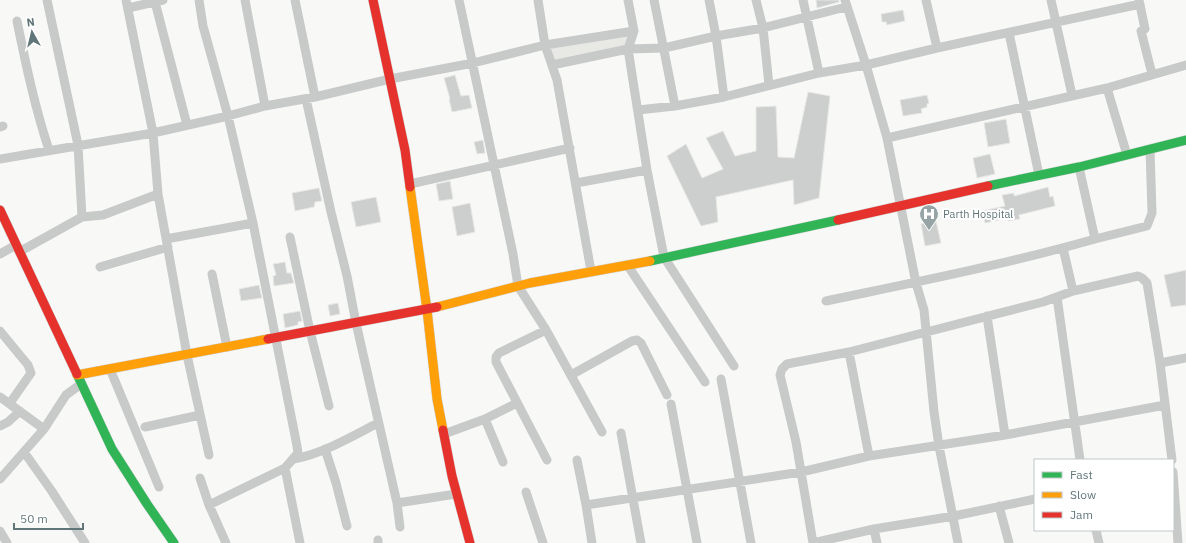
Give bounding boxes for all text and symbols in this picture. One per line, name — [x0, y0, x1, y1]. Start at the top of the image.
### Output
north arrow — [12, 12, 52, 52]
text: N — [26, 15, 36, 30]
hospital icon: Parth Hospital — [918, 203, 940, 231]
place label: Parth Hospital — [943, 207, 1013, 221]
legend — [1034, 459, 1174, 531]
text: Fast — [1070, 467, 1093, 482]
text: Slow — [1070, 487, 1096, 502]
scale bar — [14, 505, 83, 531]
text: Jam — [1070, 507, 1093, 522]
text: 50 m — [20, 511, 48, 526]

